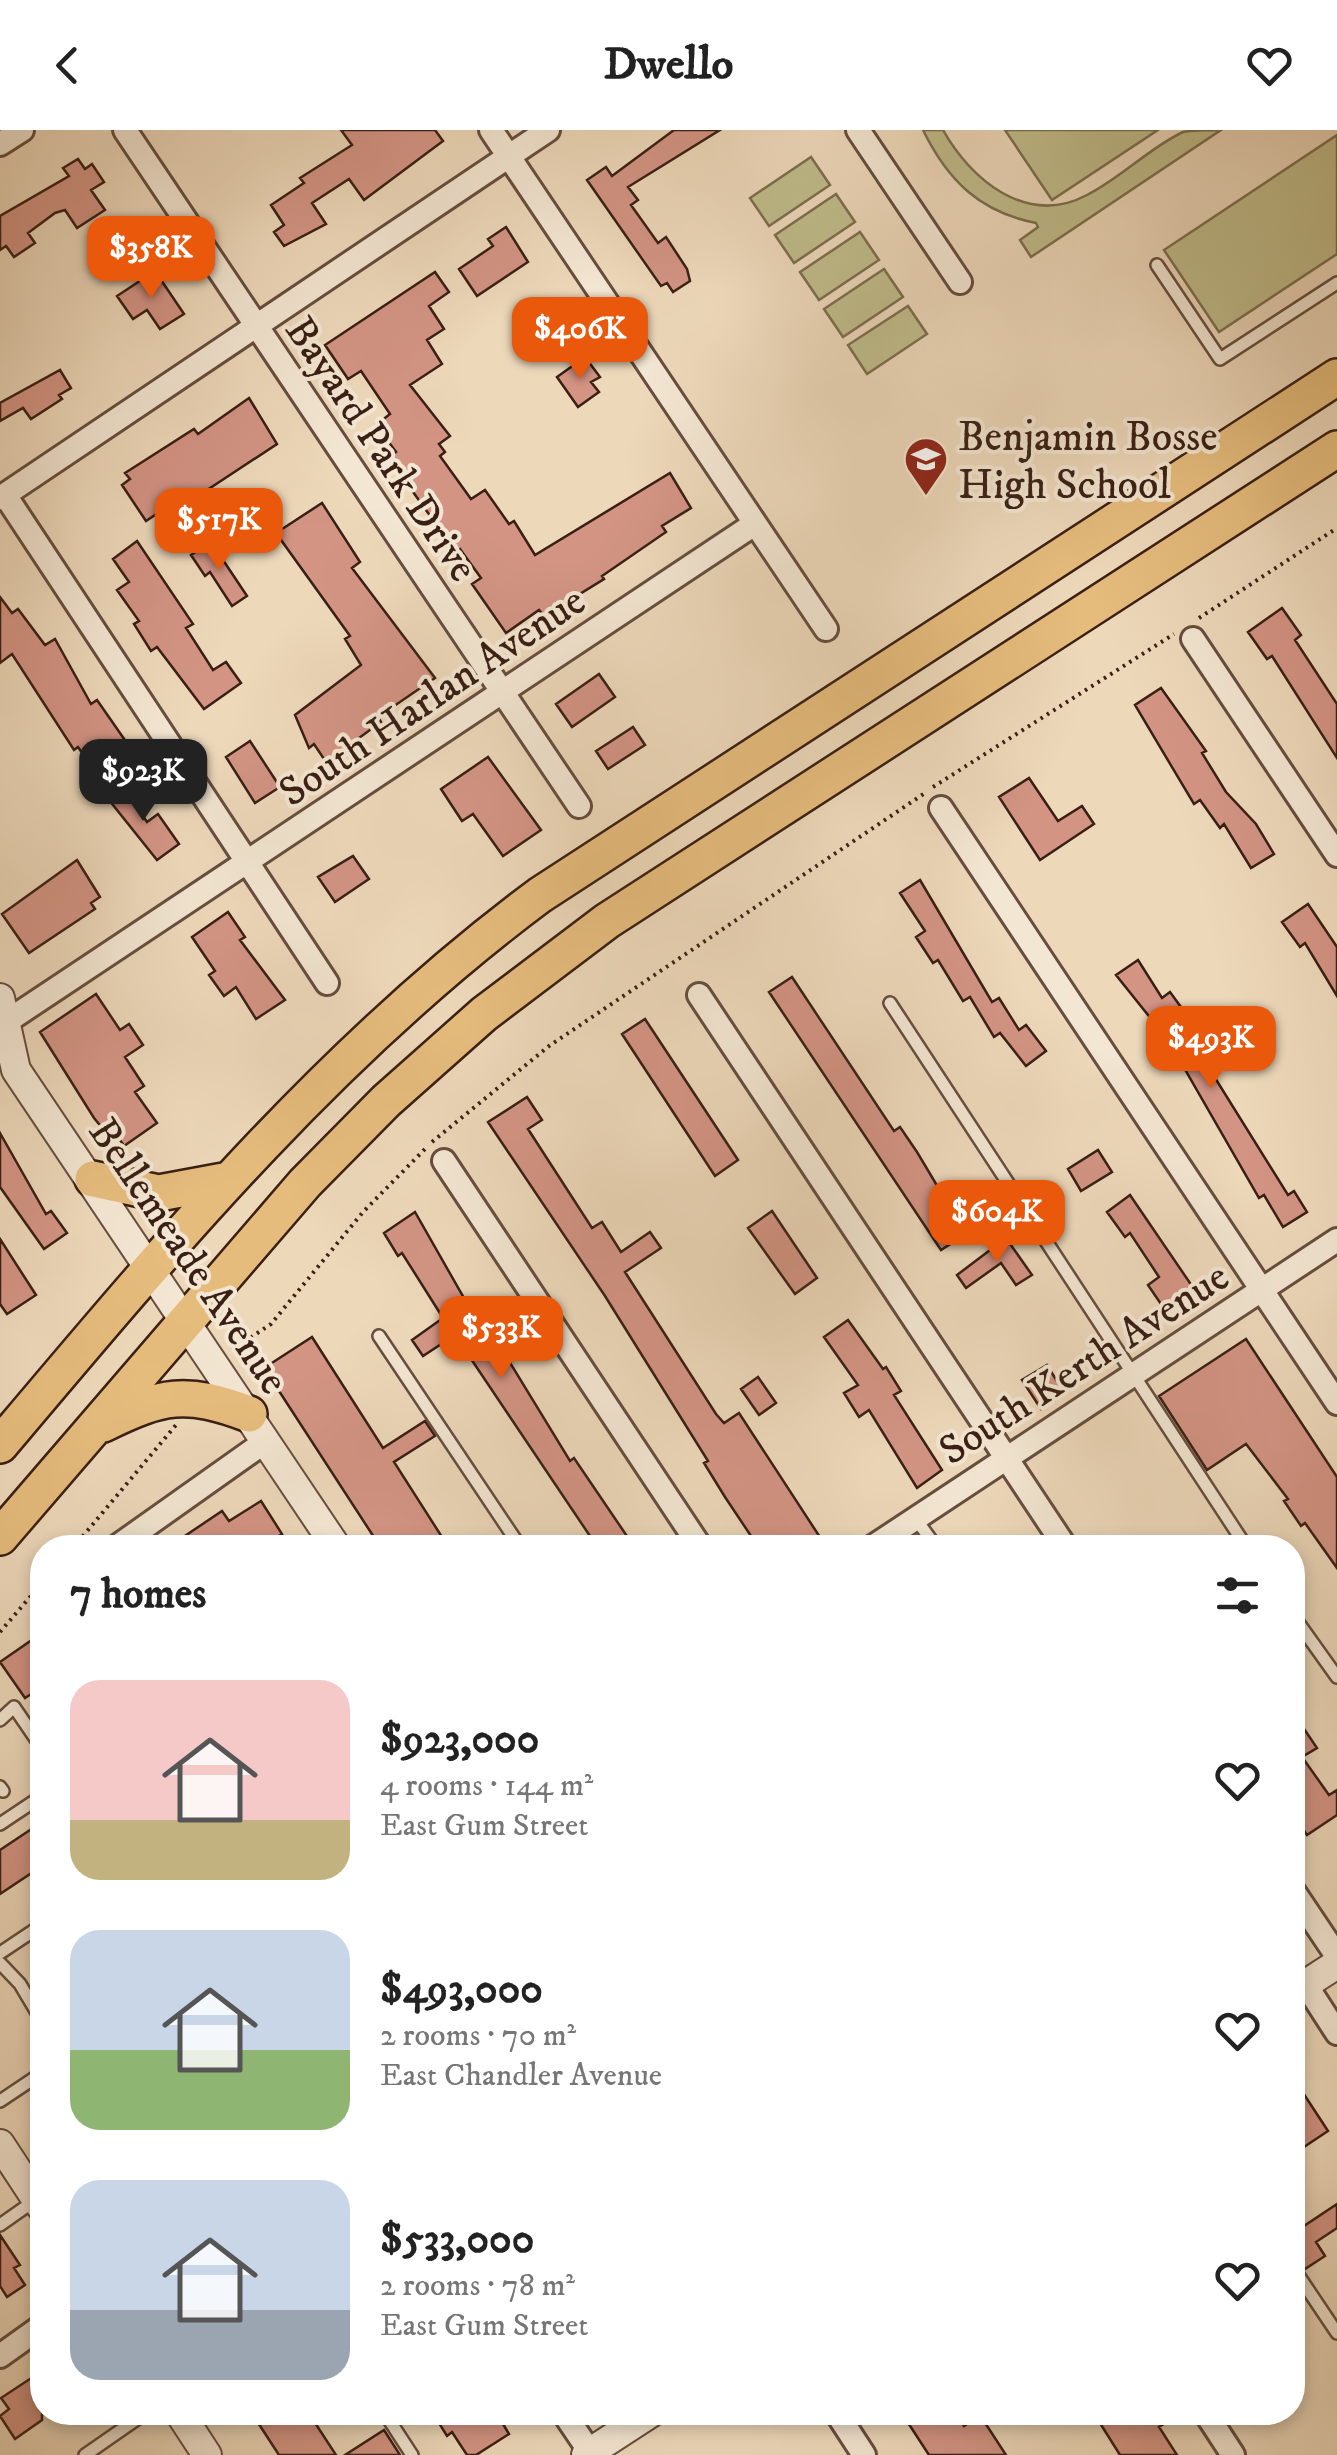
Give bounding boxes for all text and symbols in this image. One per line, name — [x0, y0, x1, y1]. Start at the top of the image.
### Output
text: Dwello — [604, 37, 733, 93]
icon: back — [40, 38, 95, 93]
icon: heart — [1242, 38, 1297, 93]
pin: $358K — [81, 216, 221, 301]
text: $358K — [109, 228, 193, 268]
pin: $406K — [510, 297, 650, 382]
street label: Bayard Park Drive — [273, 307, 488, 592]
text: $406K — [534, 309, 626, 349]
place label: Benjamin Bosse High School — [958, 412, 1218, 512]
school or university icon: Benjamin Bosse High School — [903, 436, 949, 497]
pin: $517K — [149, 488, 289, 573]
text: $517K — [177, 500, 261, 540]
street label: South Harlan Avenue — [270, 576, 596, 819]
pin: $923K — [73, 739, 213, 824]
text: $923K — [101, 751, 185, 791]
pin: $493K — [1141, 1006, 1281, 1091]
text: $493K — [1168, 1018, 1254, 1058]
street label: Bellemeade Avenue — [76, 1109, 299, 1405]
pin: $604K — [927, 1180, 1067, 1265]
text: $604K — [951, 1192, 1043, 1232]
street label: South Kerth Avenue — [930, 1252, 1239, 1478]
pin: $533K — [431, 1296, 571, 1381]
text: $533K — [461, 1308, 541, 1348]
icon: filters — [1210, 1568, 1265, 1623]
text: 7 homes — [70, 1569, 206, 1621]
text: $923,000 — [380, 1714, 539, 1766]
icon: home — [150, 1720, 270, 1840]
icon: heart — [1210, 1753, 1265, 1808]
text: 4 rooms · 144 m² — [380, 1766, 593, 1806]
text: East Gum Street — [380, 1806, 588, 1846]
text: $493,000 — [380, 1964, 543, 2016]
icon: home — [150, 1970, 270, 2090]
icon: heart — [1210, 2003, 1265, 2058]
text: 2 rooms · 70 m² — [380, 2016, 576, 2056]
text: East Chandler Avenue — [380, 2056, 662, 2096]
text: $533,000 — [380, 2214, 534, 2266]
icon: home — [150, 2220, 270, 2340]
icon: heart — [1210, 2253, 1265, 2308]
text: 2 rooms · 78 m² — [380, 2266, 575, 2306]
text: East Gum Street — [380, 2306, 588, 2346]

